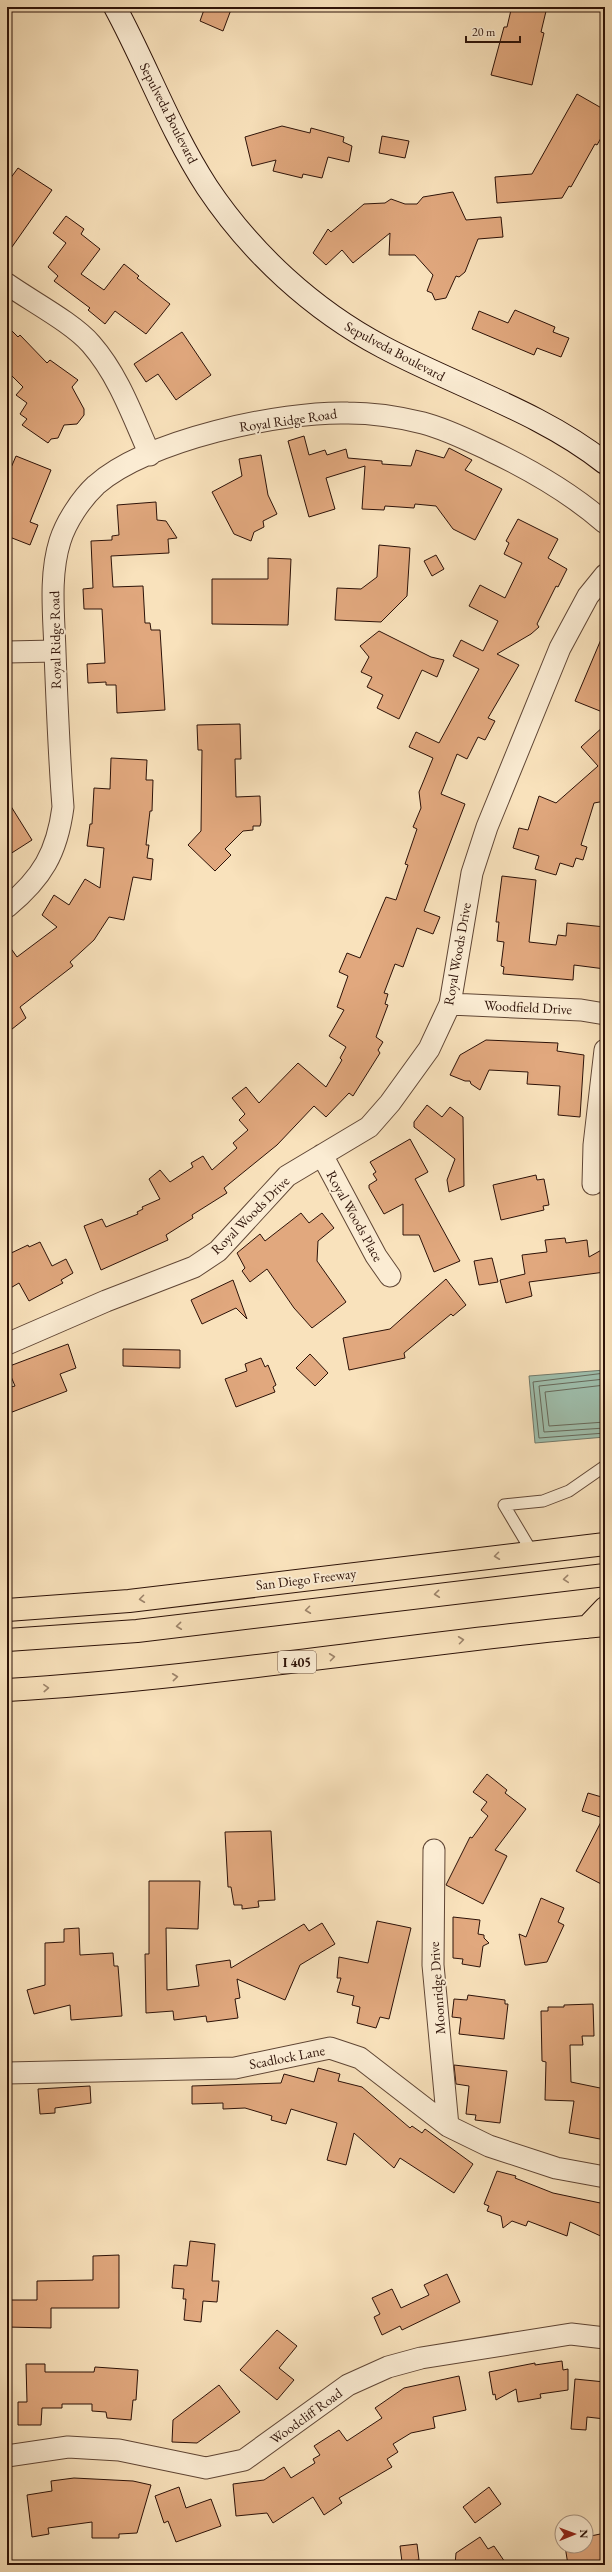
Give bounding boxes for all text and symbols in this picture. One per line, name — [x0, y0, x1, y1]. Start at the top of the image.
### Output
scale bar — [466, 18, 520, 44]
text: 20 m — [472, 24, 496, 40]
street label: Sepulveda Boulevard — [136, 59, 203, 167]
street label: Sepulveda Boulevard — [342, 317, 449, 385]
street label: Royal Ridge Road — [238, 404, 339, 436]
street label: Royal Ridge Road — [45, 590, 65, 689]
street label: Royal Woods Drive — [439, 901, 475, 1007]
street label: Woodfield Drive — [483, 996, 573, 1018]
street label: Royal Woods Place — [323, 1167, 388, 1265]
street label: Royal Woods Drive — [207, 1172, 293, 1258]
one-way arrow — [494, 1551, 500, 1560]
street label: San Diego Freeway — [255, 1564, 358, 1594]
one-way arrow — [563, 1574, 569, 1583]
one-way arrow — [434, 1590, 440, 1599]
one-way arrow — [139, 1594, 145, 1603]
one-way arrow — [305, 1605, 311, 1614]
one-way arrow — [176, 1621, 182, 1630]
one-way arrow — [458, 1636, 464, 1645]
road number: I 405 — [278, 1651, 316, 1673]
one-way arrow — [329, 1653, 335, 1662]
one-way arrow — [172, 1672, 178, 1681]
one-way arrow — [43, 1683, 49, 1692]
street label: Moonridge Drive — [425, 1940, 449, 2035]
street label: Scadlock Lane — [248, 2041, 327, 2073]
street label: Woodcliff Road — [266, 2383, 346, 2448]
north arrow — [554, 2514, 594, 2554]
text: N — [577, 2529, 591, 2538]

